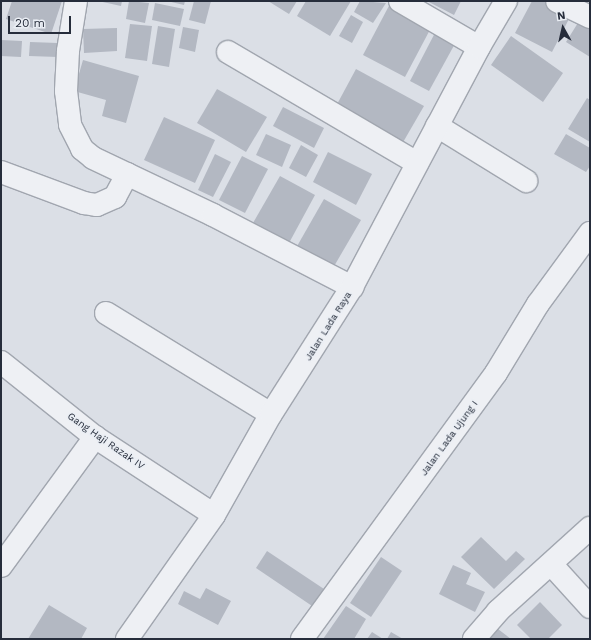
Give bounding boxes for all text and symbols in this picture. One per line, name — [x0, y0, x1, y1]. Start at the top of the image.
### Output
scale bar — [10, 8, 73, 34]
north arrow — [543, 8, 583, 48]
text: N — [556, 9, 566, 23]
text: 20 m — [15, 16, 45, 30]
street label: Jalan Lada Raya — [302, 289, 354, 363]
street label: Jalan Lada Ujung I — [418, 398, 480, 478]
street label: Gang Haji Razak IV — [65, 410, 147, 472]

